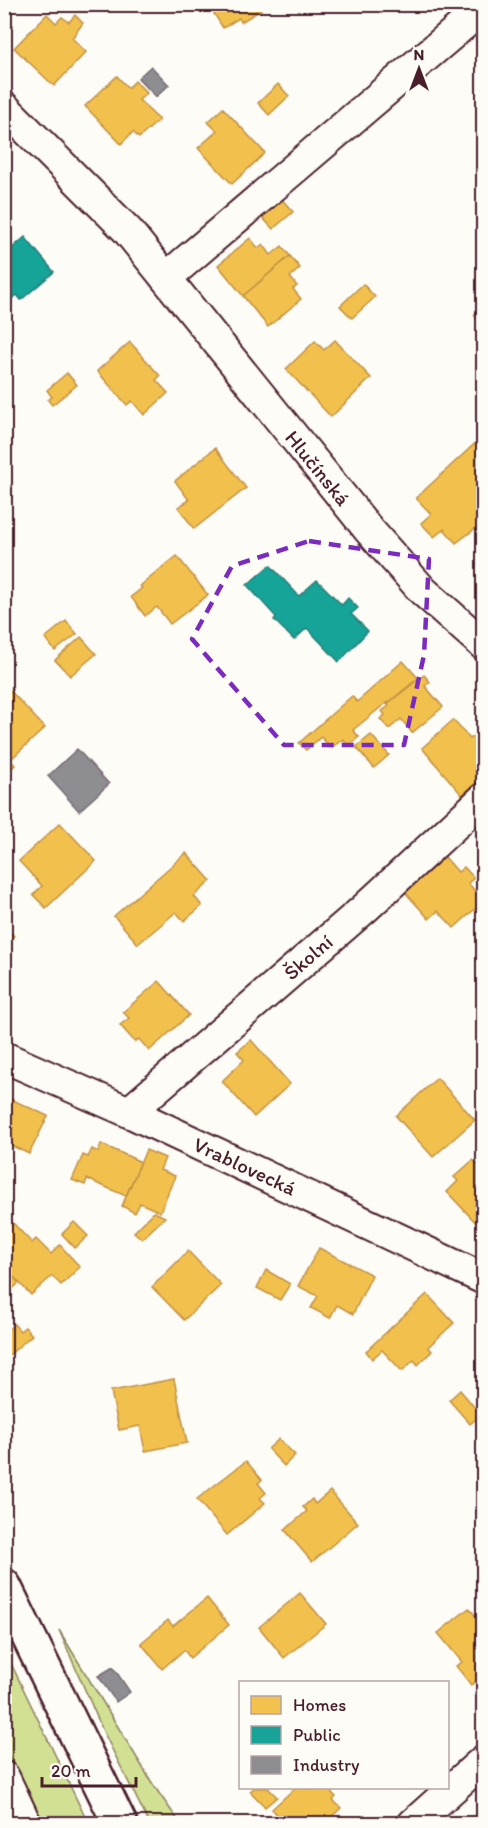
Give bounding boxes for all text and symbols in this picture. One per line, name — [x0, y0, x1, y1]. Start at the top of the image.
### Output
north arrow — [389, 39, 449, 99]
text: N — [414, 45, 424, 64]
street label: Hlučínská — [280, 425, 356, 511]
street label: Školní — [278, 929, 338, 985]
street label: Vrablovecká — [190, 1131, 300, 1201]
legend — [239, 1681, 449, 1789]
text: Homes — [293, 1694, 346, 1716]
text: Public — [293, 1724, 341, 1746]
scale bar — [42, 1750, 136, 1788]
text: Industry — [293, 1754, 360, 1776]
text: 20 m — [51, 1760, 91, 1782]

